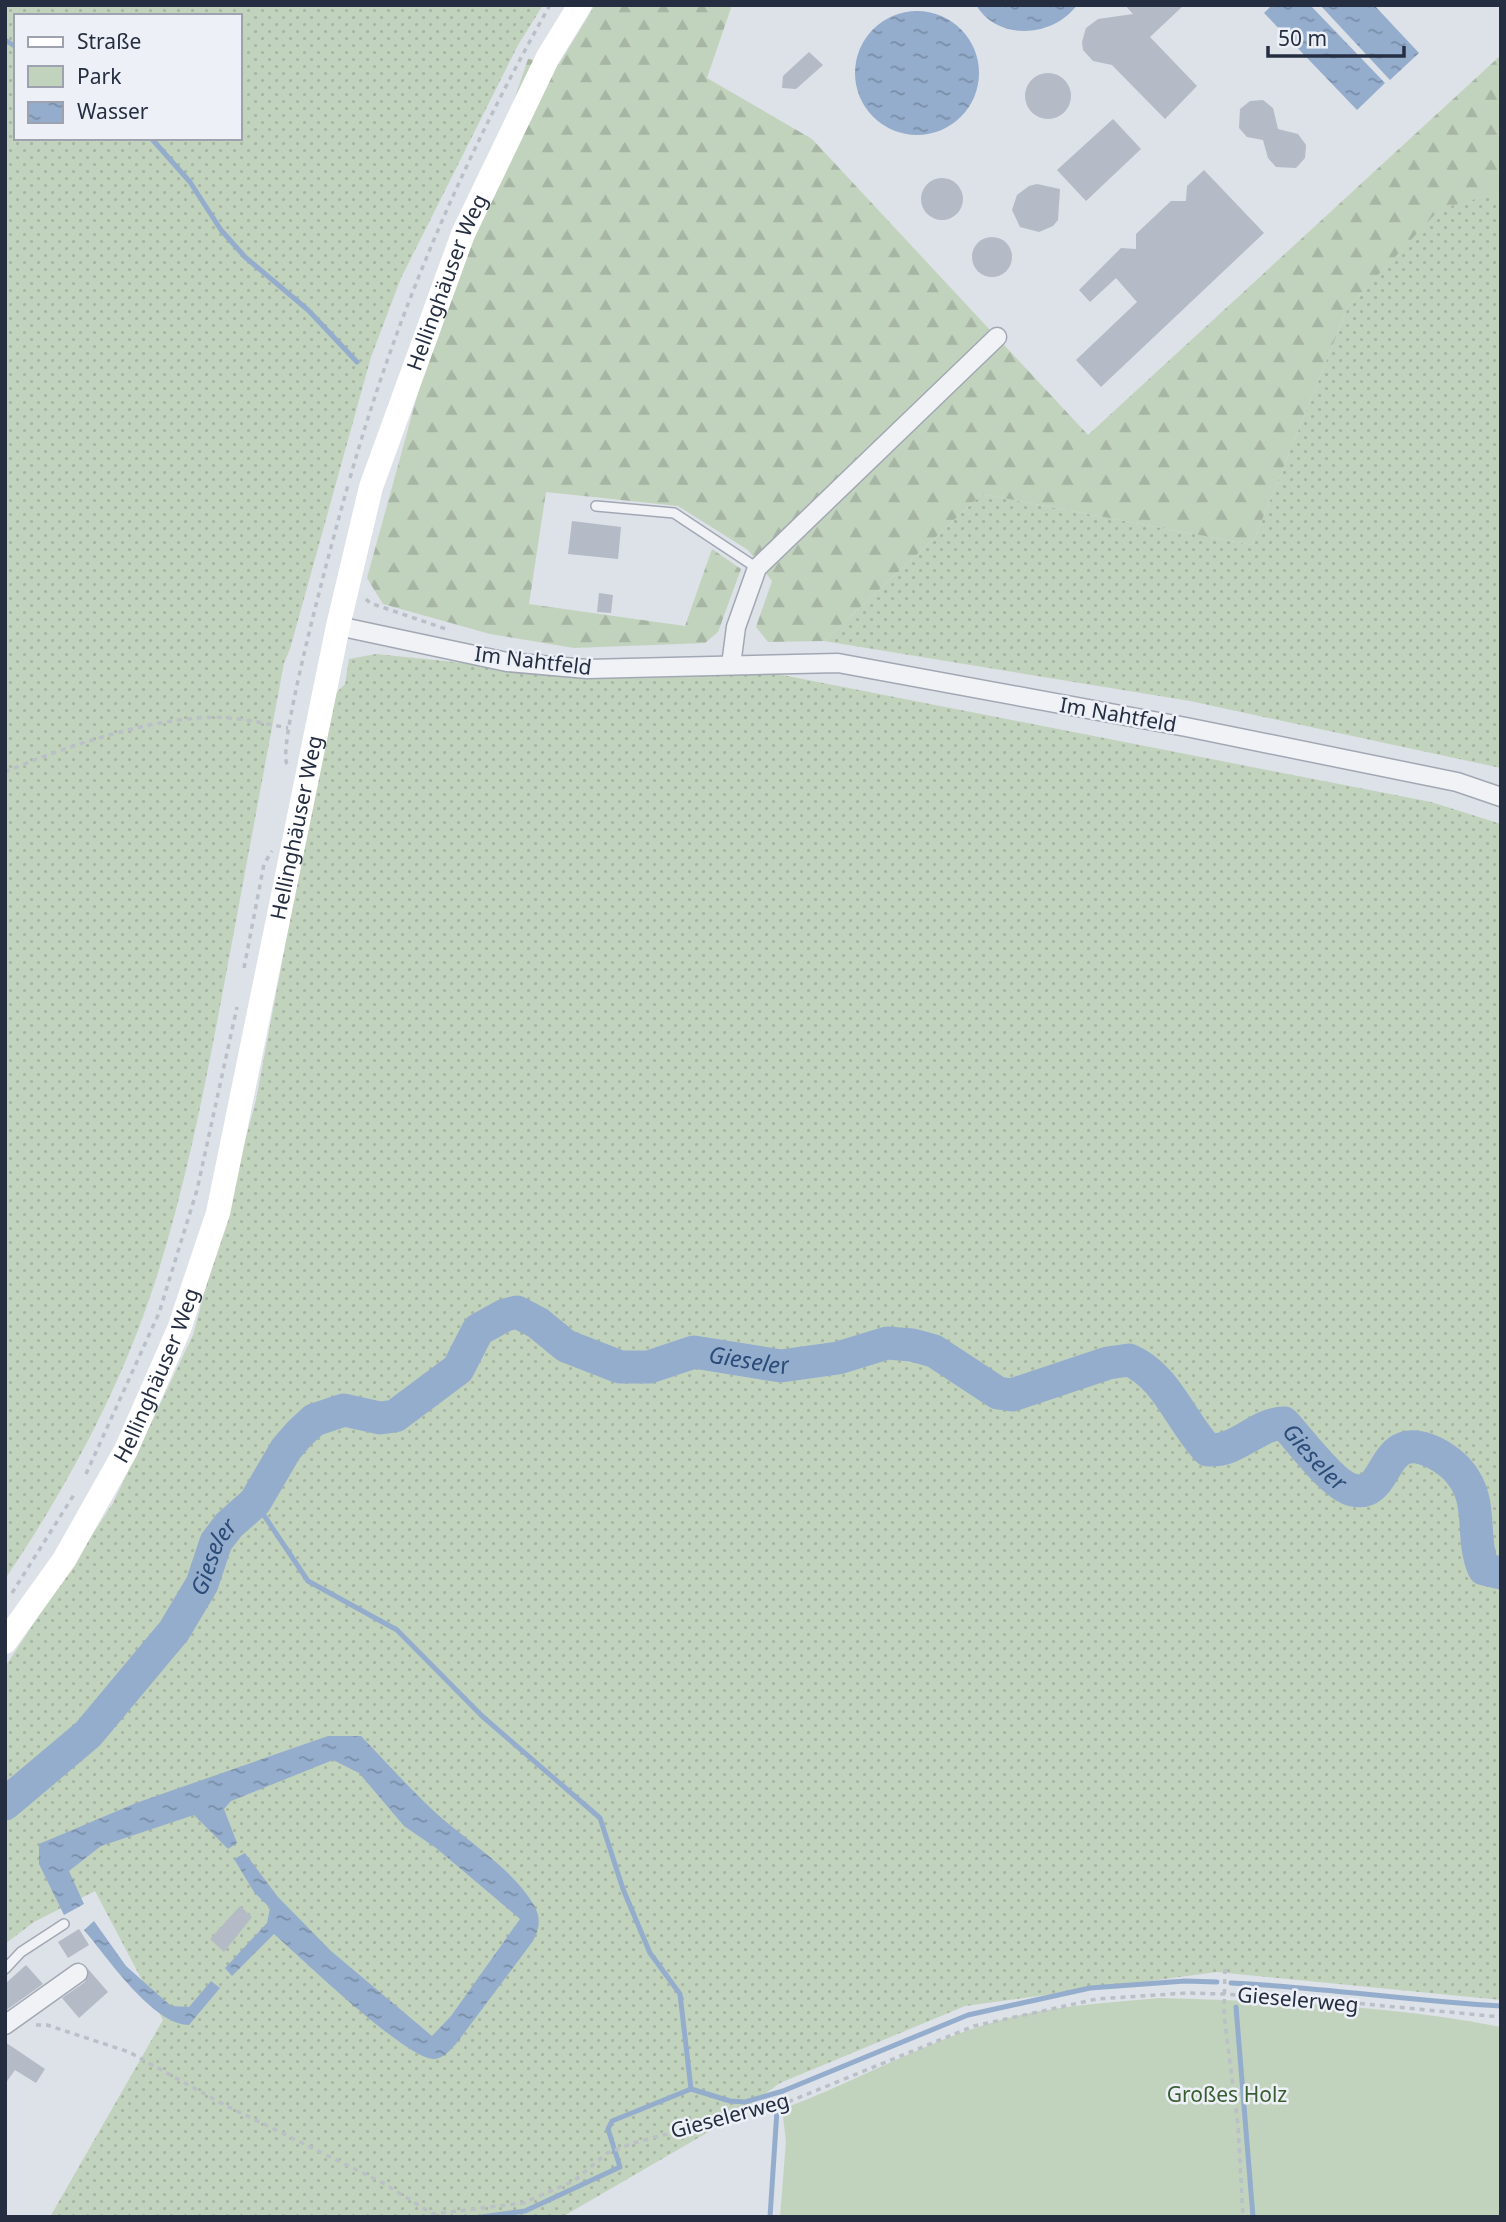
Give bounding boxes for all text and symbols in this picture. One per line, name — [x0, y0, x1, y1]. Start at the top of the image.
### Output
legend — [14, 14, 242, 140]
scale bar — [1268, 14, 1404, 58]
text: 50 m — [1278, 24, 1327, 52]
text: Straße — [77, 27, 141, 55]
text: Park — [77, 62, 122, 90]
text: Wasser — [77, 97, 149, 125]
street label: Hellinghäuser Weg — [399, 189, 493, 374]
street label: Im Nahtfeld — [473, 639, 593, 681]
street label: Im Nahtfeld — [1058, 690, 1179, 738]
street label: Hellinghäuser Weg — [263, 733, 328, 922]
street label: Hellinghäuser Weg — [107, 1284, 205, 1468]
water label: Gieseler — [707, 1338, 792, 1381]
water label: Gieseler — [1276, 1416, 1354, 1498]
water label: Gieseler — [182, 1511, 244, 1601]
street label: Gieselerweg — [1236, 1980, 1360, 2018]
park label: Großes Holz — [1167, 2080, 1287, 2108]
street label: Gieselerweg — [667, 2086, 792, 2144]

